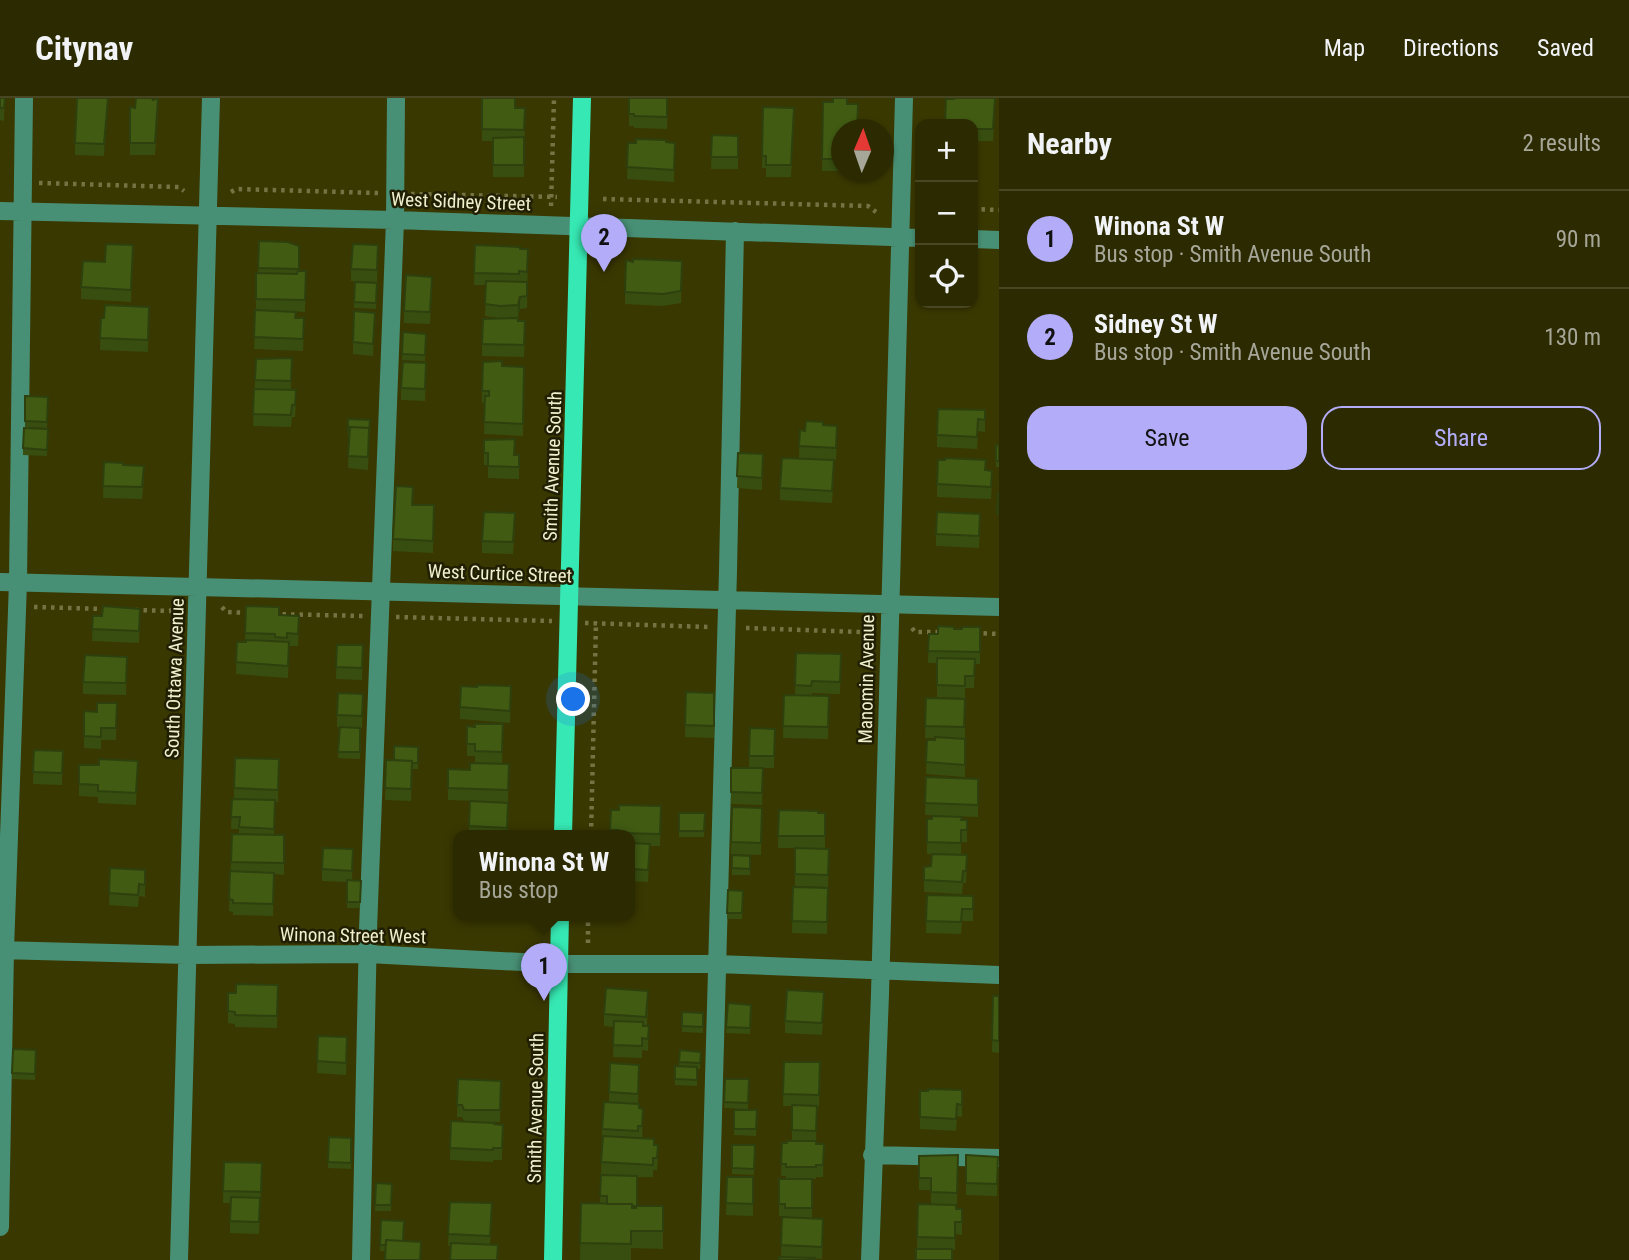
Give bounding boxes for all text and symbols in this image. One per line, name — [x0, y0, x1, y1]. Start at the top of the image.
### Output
text: Citynav — [35, 29, 133, 68]
text: Map — [1324, 34, 1365, 62]
text: Directions — [1403, 34, 1499, 62]
text: Saved — [1537, 34, 1594, 62]
north arrow — [831, 119, 894, 182]
map controls — [915, 119, 978, 308]
button: + — [915, 119, 978, 182]
text: Nearby — [1027, 126, 1112, 161]
text: 2 results — [1523, 130, 1601, 157]
button: − — [915, 182, 978, 245]
street label: West Sidney Street — [391, 188, 531, 215]
text: Winona St W — [1094, 211, 1224, 241]
pin: 2 — [581, 214, 627, 272]
text: 1 — [1044, 226, 1056, 253]
text: 90 m — [1556, 226, 1601, 253]
text: Bus stop · Smith Avenue South — [1094, 241, 1371, 268]
button: locate — [915, 245, 978, 308]
text: Sidney St W — [1094, 309, 1218, 339]
text: 2 — [1044, 324, 1056, 351]
text: 130 m — [1544, 324, 1601, 351]
text: Bus stop · Smith Avenue South — [1094, 339, 1371, 366]
street label: Smith Avenue South — [538, 391, 567, 541]
button: Save — [1027, 406, 1307, 470]
button: Share — [1321, 406, 1601, 470]
street label: West Curtice Street — [427, 559, 573, 588]
street label: South Ottawa Avenue — [160, 598, 189, 758]
street label: Manomin Avenue — [854, 614, 879, 744]
your location — [556, 682, 590, 716]
popup — [453, 830, 635, 921]
text: Winona St W — [479, 847, 609, 877]
text: Bus stop — [479, 877, 558, 904]
street label: Winona Street West — [280, 923, 426, 948]
pin: 1 — [521, 943, 567, 1001]
street label: Smith Avenue South — [523, 1033, 548, 1183]

